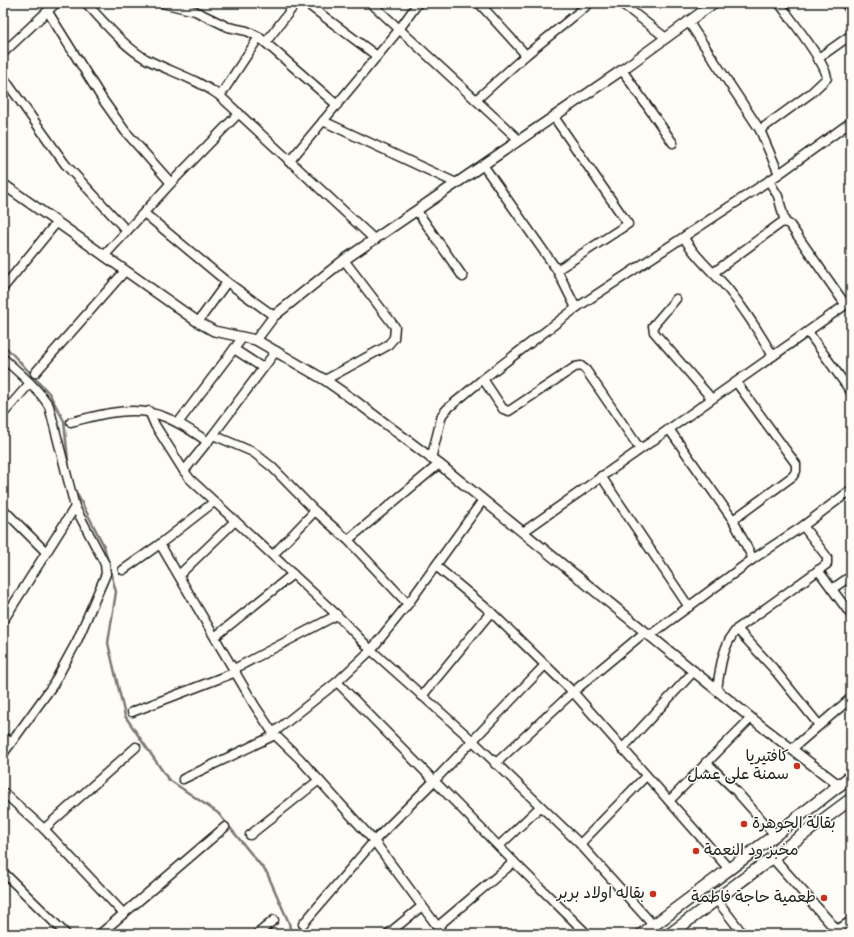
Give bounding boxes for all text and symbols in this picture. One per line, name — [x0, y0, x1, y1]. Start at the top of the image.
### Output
place label: كافتيريا سمنة على عسل — [687, 745, 789, 787]
marker: كافتيريا سمنة على عسل — [792, 761, 802, 771]
place label: بقالة الجوهرة — [752, 812, 836, 836]
marker: بقالة الجوهرة — [739, 819, 749, 829]
place label: مخبز ود النعمة — [704, 839, 798, 863]
marker: مخبز ود النعمة — [691, 846, 701, 856]
place label: بقاله اولاد بربر — [555, 882, 645, 906]
place label: طعمية حاجة فاطمة — [691, 886, 816, 910]
marker: بقاله اولاد بربر — [648, 889, 658, 899]
marker: طعمية حاجة فاطمة — [819, 893, 829, 903]

